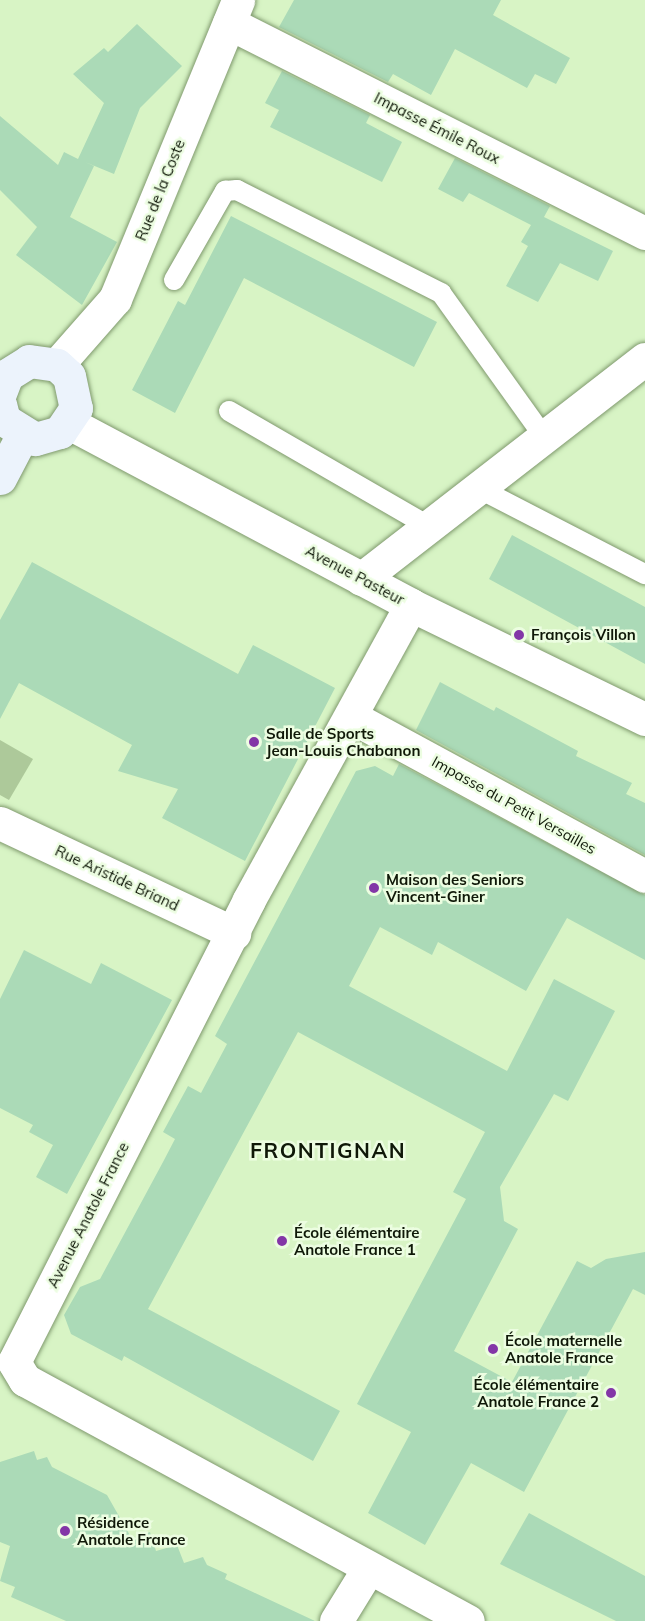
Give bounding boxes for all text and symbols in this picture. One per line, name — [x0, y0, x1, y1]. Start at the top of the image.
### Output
street label: Impasse Émile Roux — [371, 89, 503, 167]
street label: Rue de la Coste — [131, 137, 189, 243]
street label: Avenue Pasteur — [302, 541, 408, 609]
place label: François Villon — [531, 626, 636, 644]
marker: François Villon — [512, 628, 526, 642]
place label: Salle de Sports Jean-Louis Chabanon — [266, 724, 420, 759]
marker: Salle de Sports Jean-Louis Chabanon — [247, 735, 261, 749]
street label: Impasse du Petit Versailles — [429, 752, 599, 858]
street label: Rue Aristide Briand — [52, 841, 182, 915]
place label: Maison des Seniors Vincent-Giner — [386, 870, 524, 905]
marker: Maison des Seniors Vincent-Giner — [367, 881, 381, 895]
district label: FRONTIGNAN — [250, 1137, 406, 1163]
street label: Avenue Anatole France — [43, 1139, 133, 1291]
place label: École élémentaire Anatole France 1 — [294, 1223, 419, 1258]
marker: École élémentaire Anatole France 1 — [275, 1234, 289, 1248]
place label: École maternelle Anatole France — [505, 1331, 622, 1366]
marker: École maternelle Anatole France — [486, 1342, 500, 1356]
place label: École élémentaire Anatole France 2 — [474, 1375, 599, 1410]
marker: École élémentaire Anatole France 2 — [604, 1386, 618, 1400]
place label: Résidence Anatole France — [77, 1513, 186, 1548]
marker: Résidence Anatole France — [58, 1524, 72, 1538]

